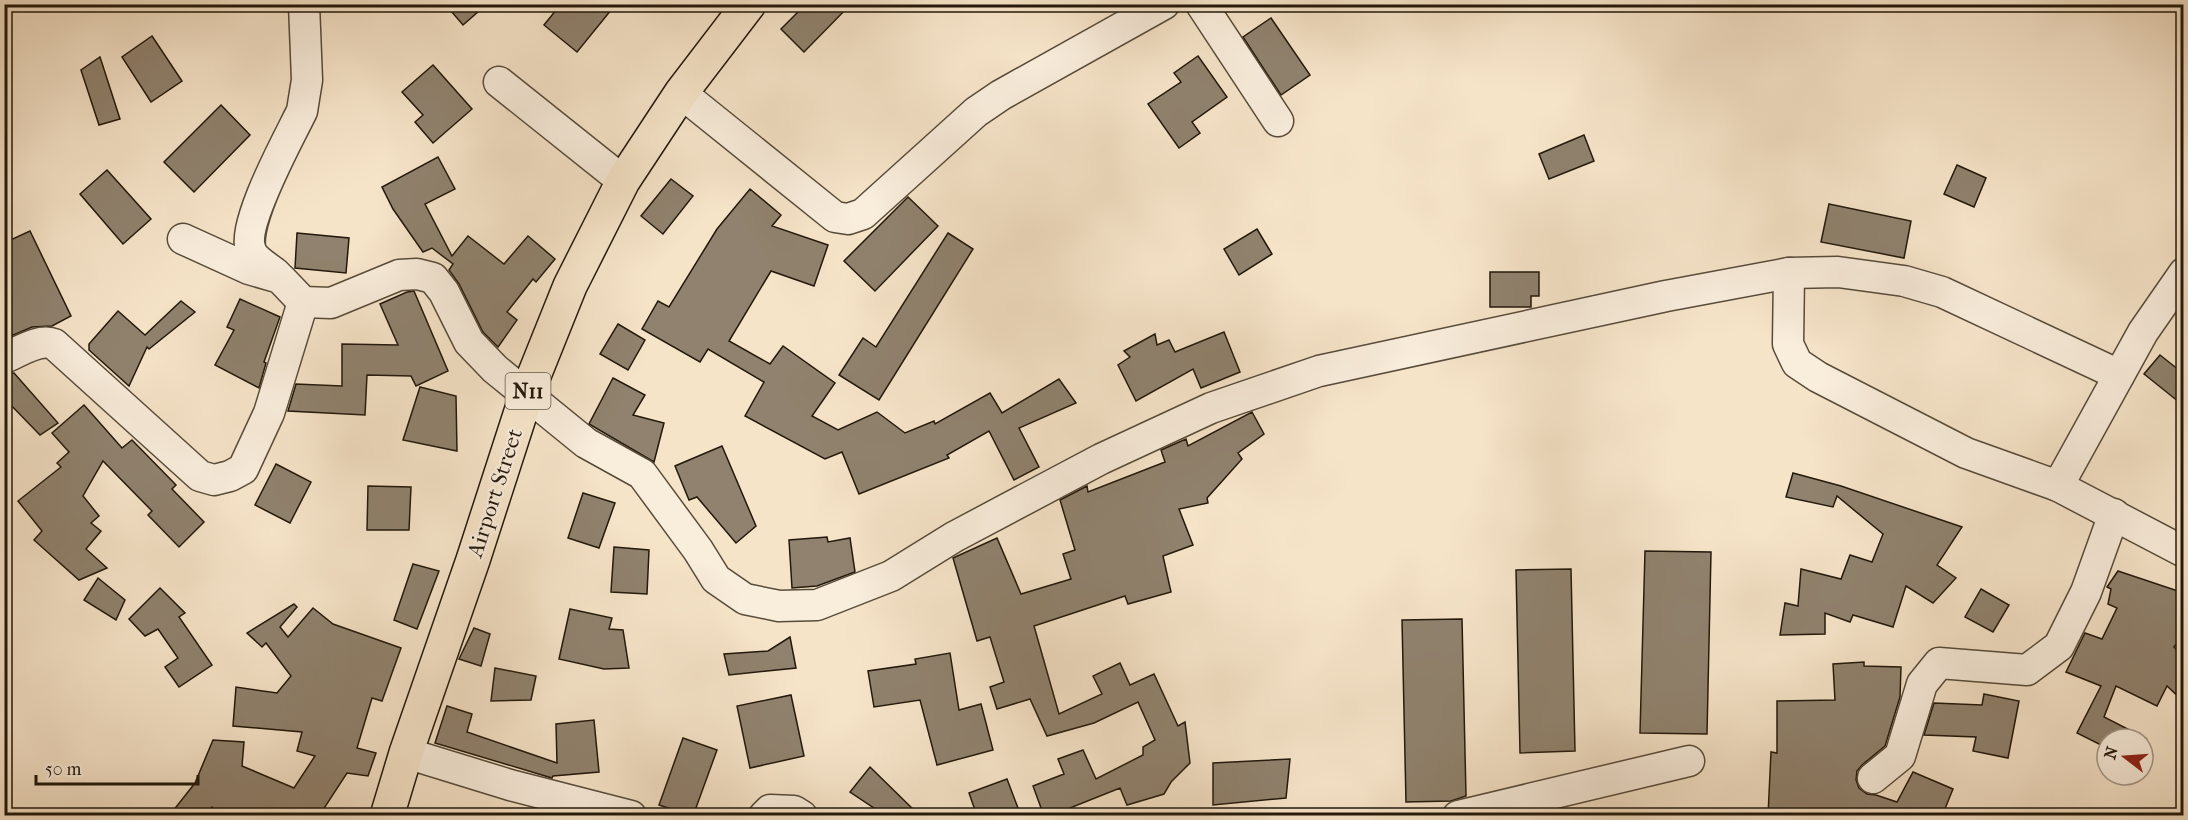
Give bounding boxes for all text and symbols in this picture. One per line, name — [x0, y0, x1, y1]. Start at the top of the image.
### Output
road number: N11 — [506, 373, 550, 409]
street label: Airport Street — [462, 425, 528, 562]
north arrow — [2095, 727, 2155, 787]
text: N — [2100, 743, 2122, 761]
scale bar — [36, 748, 198, 786]
text: 50 m — [45, 759, 82, 780]

